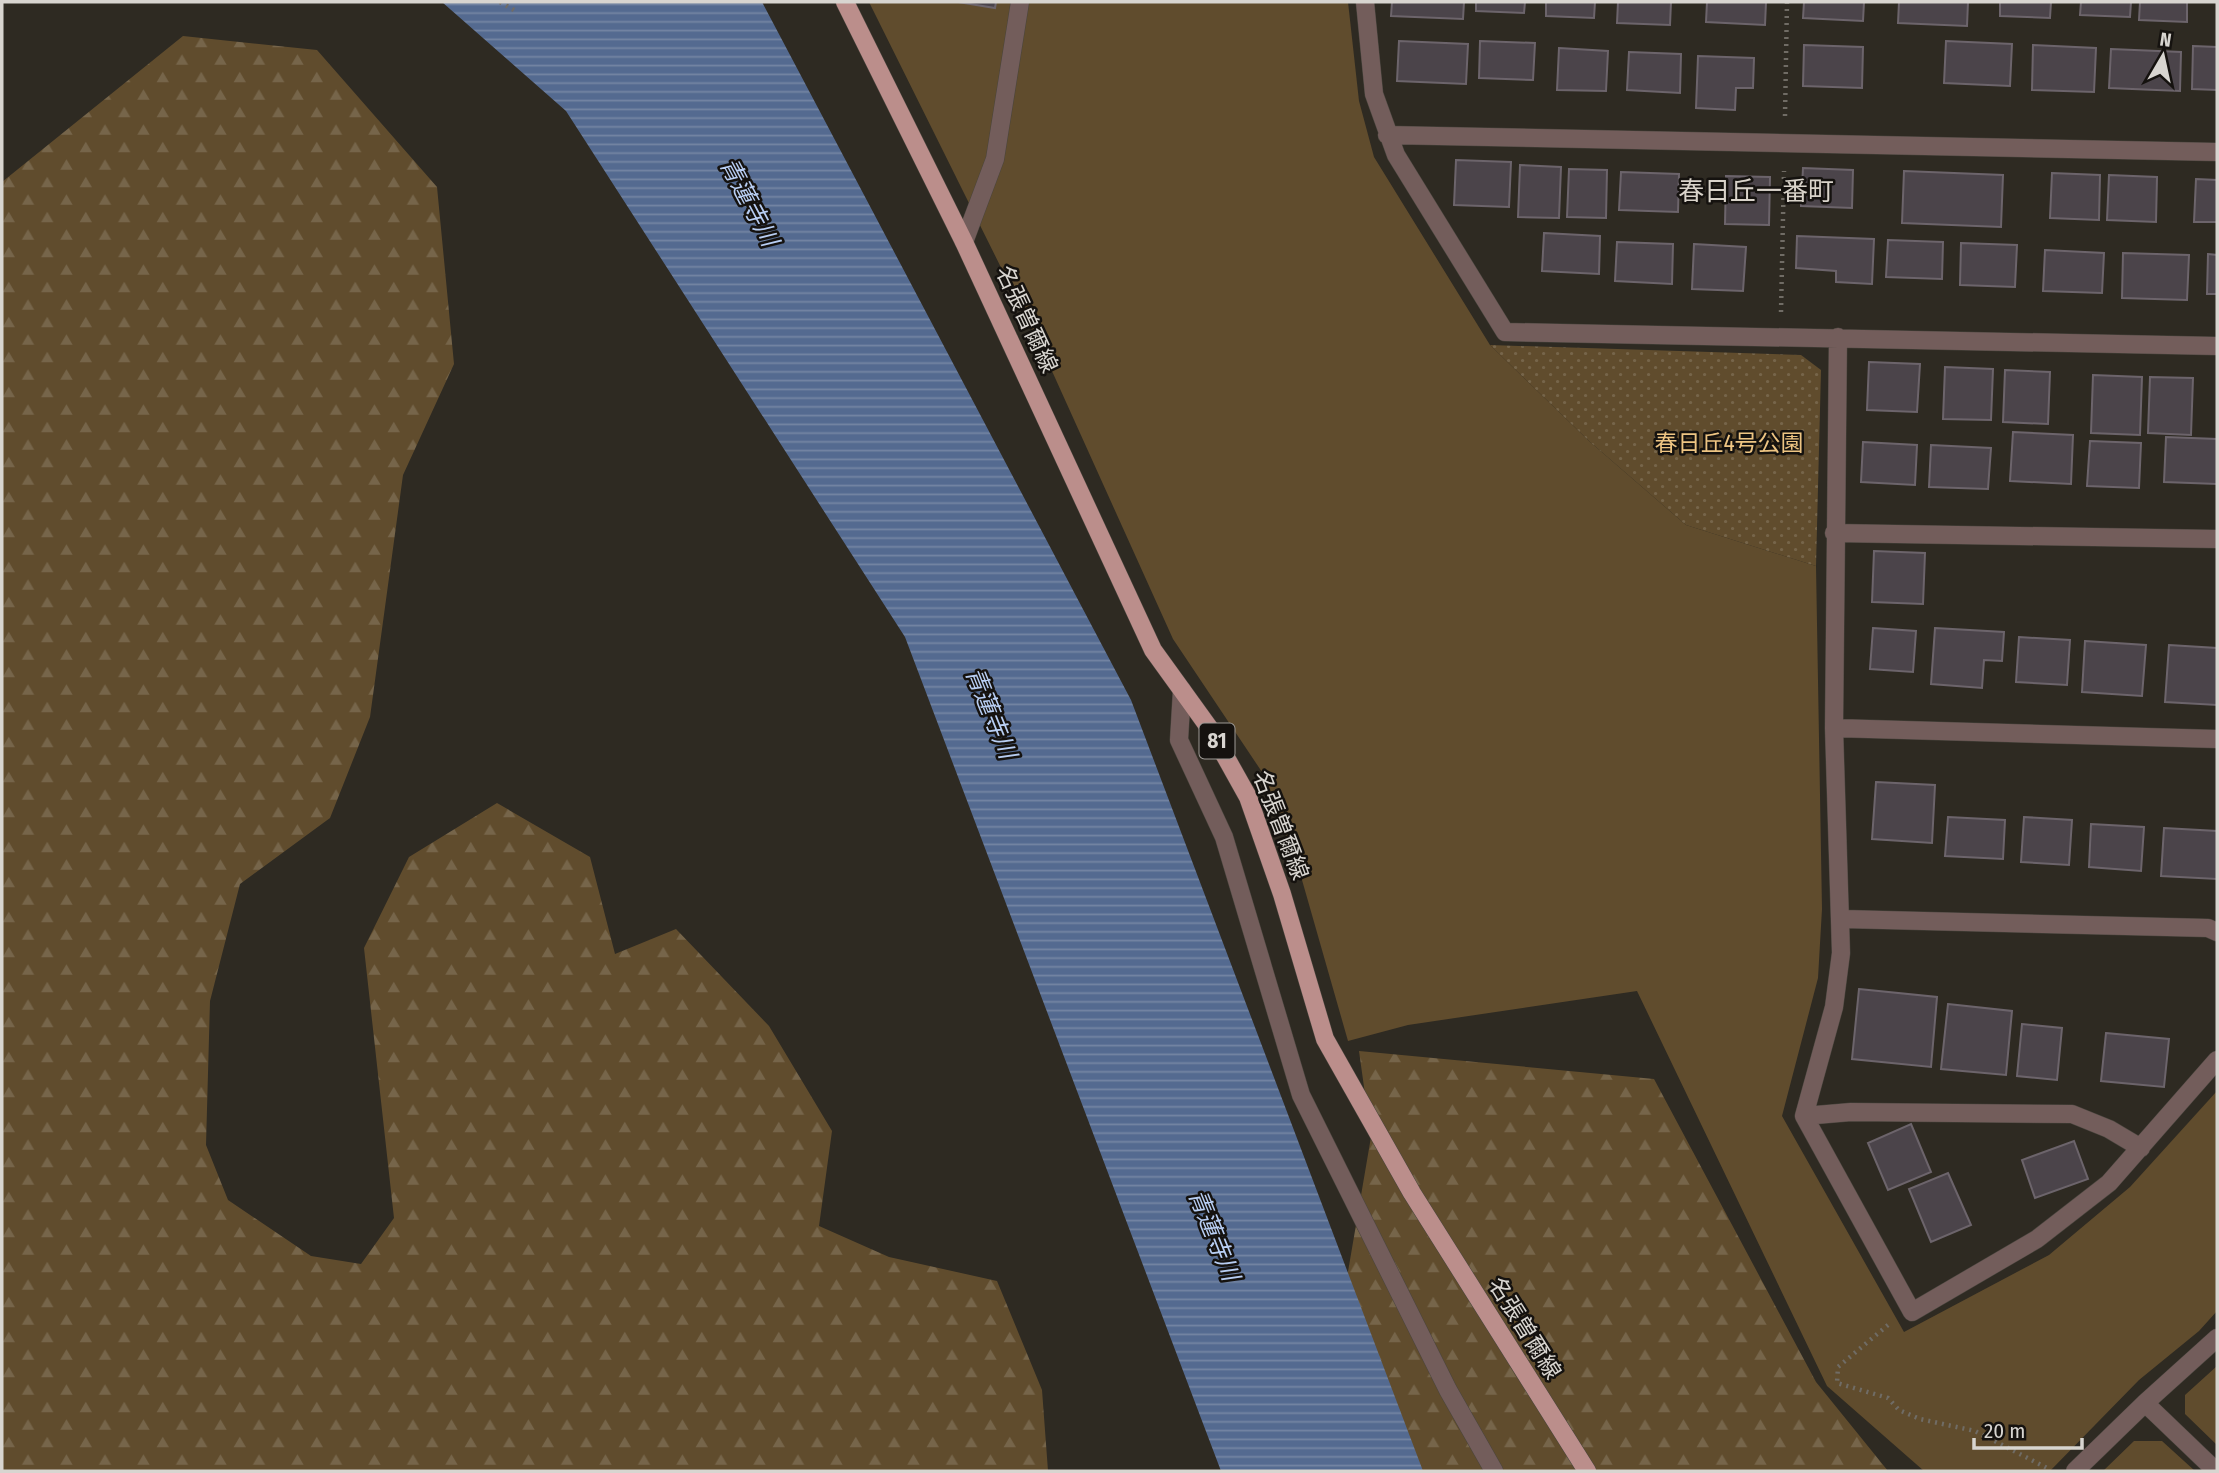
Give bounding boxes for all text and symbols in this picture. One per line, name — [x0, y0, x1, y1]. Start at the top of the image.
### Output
north arrow — [2128, 21, 2198, 91]
text: N — [2158, 27, 2173, 52]
water label: 青蓮寺川 — [714, 153, 785, 254]
district label: 春日丘一番町 — [1678, 176, 1834, 207]
street label: 名張曽爾線 — [990, 261, 1064, 377]
park label: 春日丘4号公園 — [1654, 429, 1804, 457]
water label: 青蓮寺川 — [960, 663, 1023, 766]
road number: 81 — [1200, 724, 1234, 758]
street label: 名張曽爾線 — [1247, 766, 1315, 884]
water label: 青蓮寺川 — [1183, 1185, 1246, 1288]
street label: 名張曽爾線 — [1483, 1272, 1567, 1384]
scale bar — [1974, 1406, 2082, 1450]
text: 20 m — [1984, 1418, 2025, 1444]

